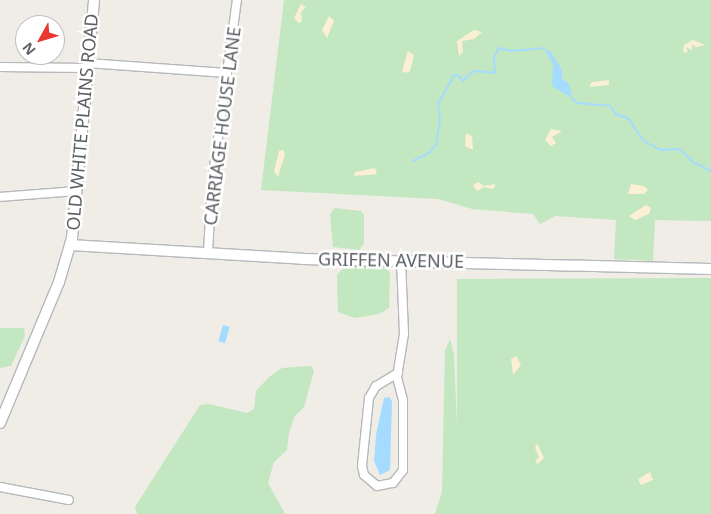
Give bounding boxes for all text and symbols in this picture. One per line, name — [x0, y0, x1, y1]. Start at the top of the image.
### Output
street label: OLD WHITE PLAINS ROAD — [62, 13, 102, 231]
north arrow — [15, 15, 65, 65]
street label: CARRIAGE HOUSE LANE — [199, 25, 245, 227]
text: N — [18, 39, 40, 60]
street label: GRIFFEN AVENUE — [318, 248, 464, 272]

